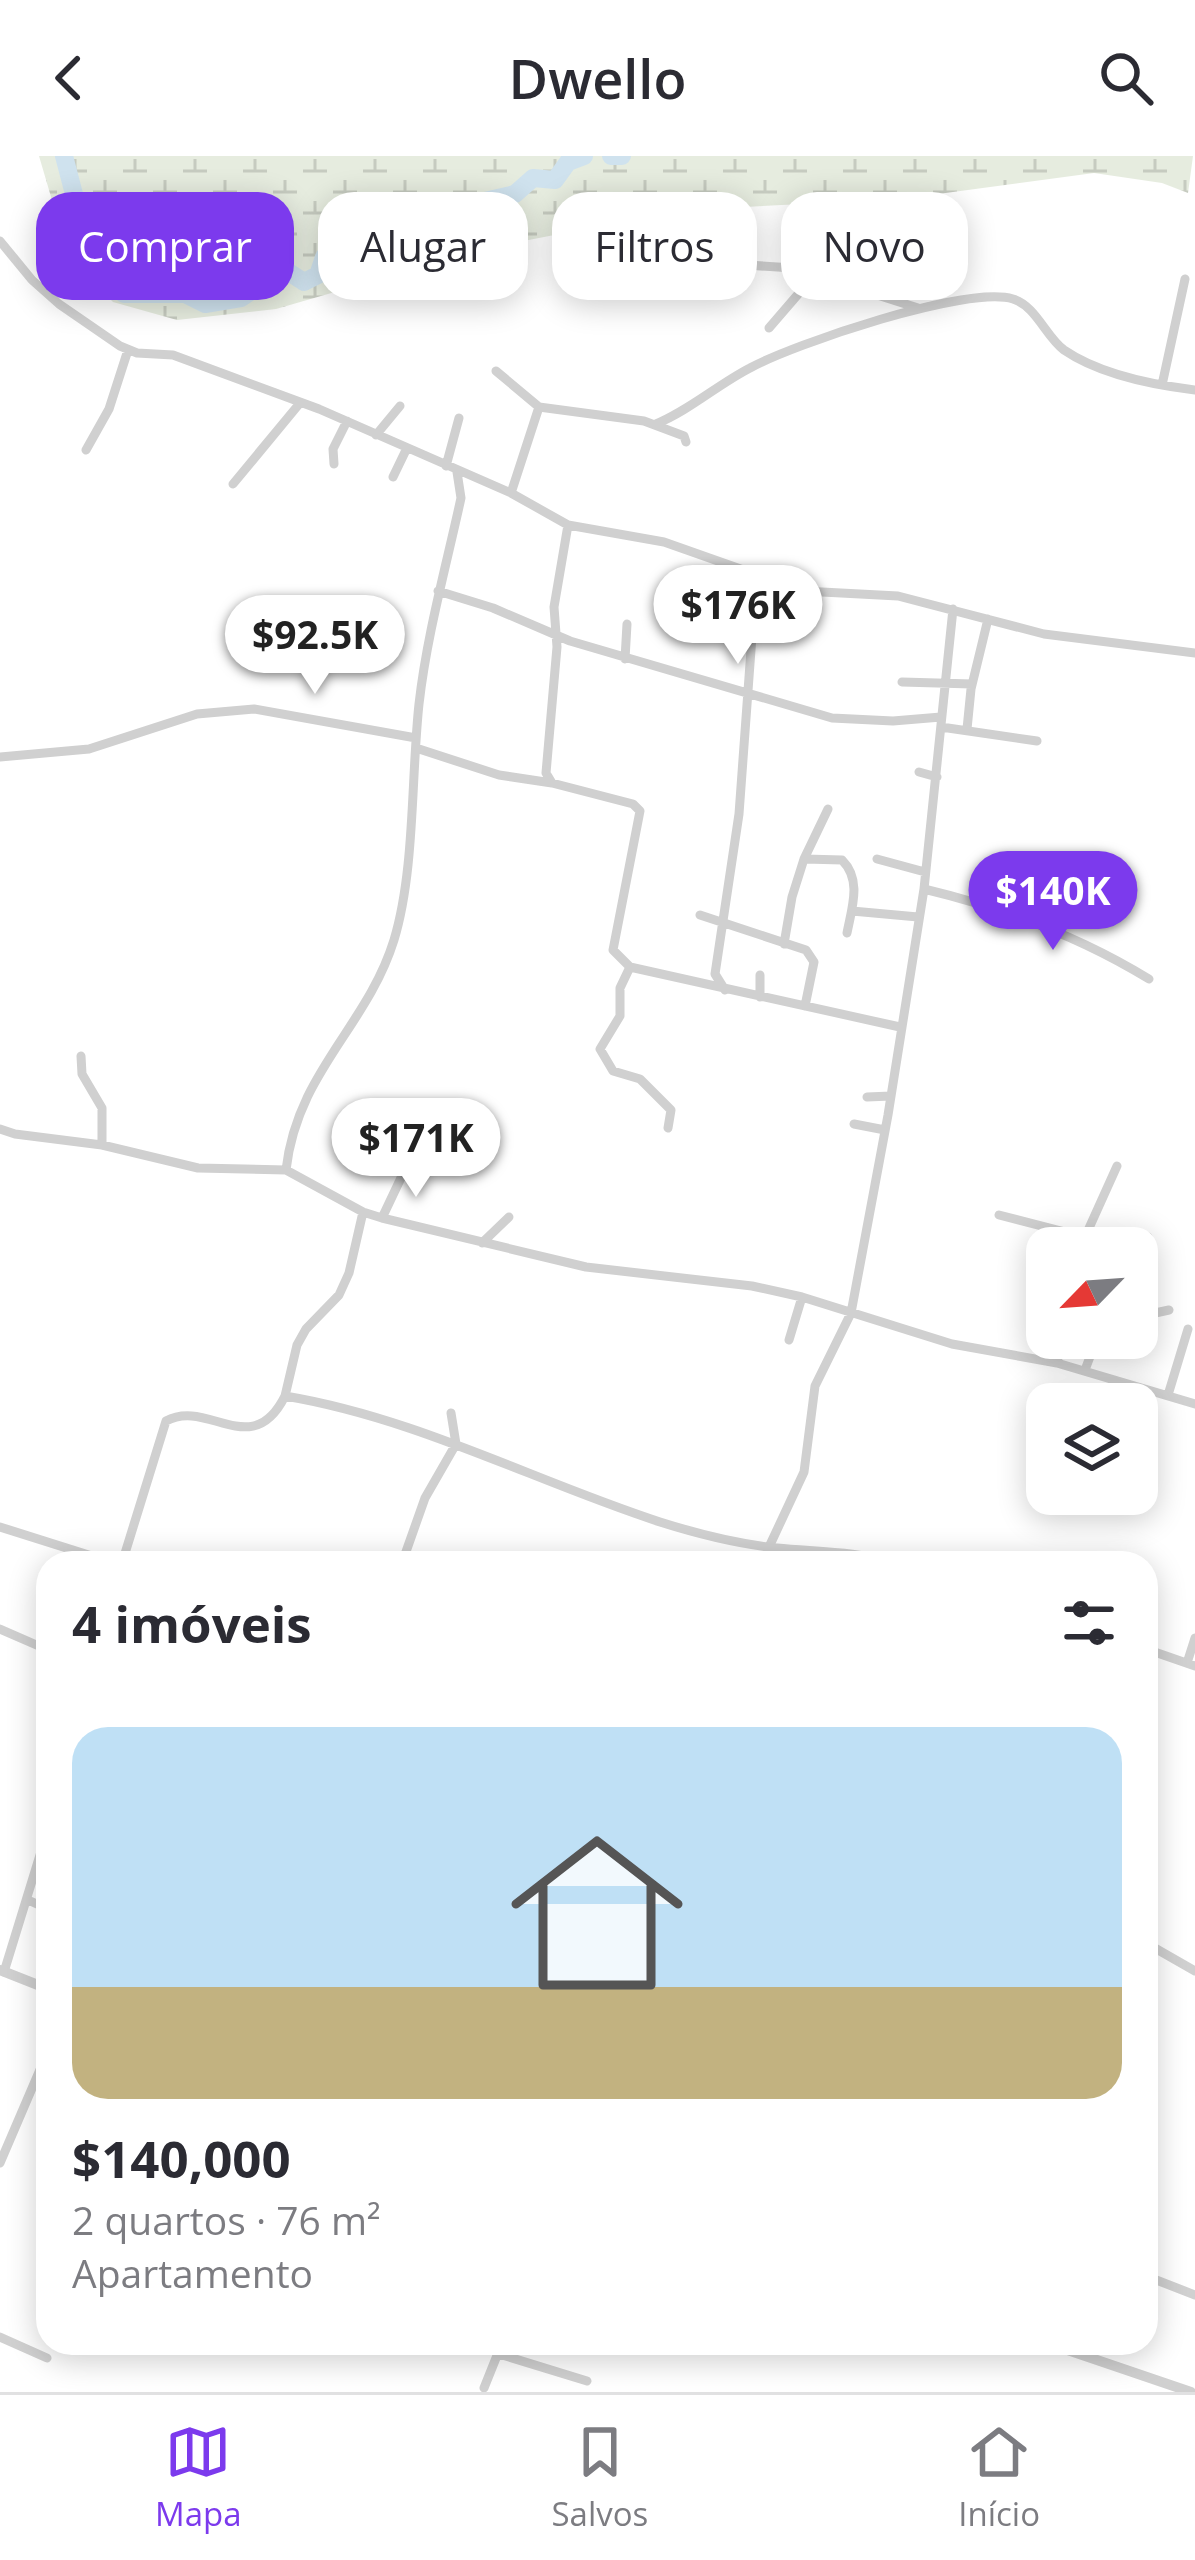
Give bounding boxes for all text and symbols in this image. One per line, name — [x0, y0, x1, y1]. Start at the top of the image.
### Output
text: Dwello — [509, 41, 686, 115]
icon: back — [36, 45, 102, 111]
icon: search — [1093, 45, 1159, 111]
chip: Comprar — [36, 192, 294, 300]
chip: Alugar — [318, 192, 528, 300]
chip: Filtros — [552, 192, 757, 300]
chip: Novo — [781, 192, 968, 300]
pin: $176K — [654, 565, 822, 667]
text: $176K — [680, 577, 796, 630]
pin: $92.5K — [217, 595, 413, 697]
text: $92.5K — [252, 607, 378, 660]
pin: $140K — [969, 851, 1137, 953]
text: $140K — [995, 863, 1111, 916]
pin: $171K — [332, 1098, 500, 1200]
text: $171K — [358, 1110, 474, 1163]
north arrow — [1026, 1227, 1158, 1359]
map controls — [1026, 1227, 1158, 1515]
button: layers — [1026, 1383, 1158, 1515]
text: 4 imóveis — [72, 1588, 312, 1658]
icon: filters — [1056, 1590, 1122, 1656]
icon: home — [489, 1805, 705, 2021]
text: $140,000 — [72, 2123, 291, 2193]
text: 2 quartos · 76 m² — [72, 2193, 381, 2246]
text: Apartamento — [72, 2246, 313, 2299]
tab: Mapa — [155, 2419, 242, 2536]
tab: Salvos — [551, 2419, 648, 2536]
tab: Início — [958, 2419, 1040, 2536]

